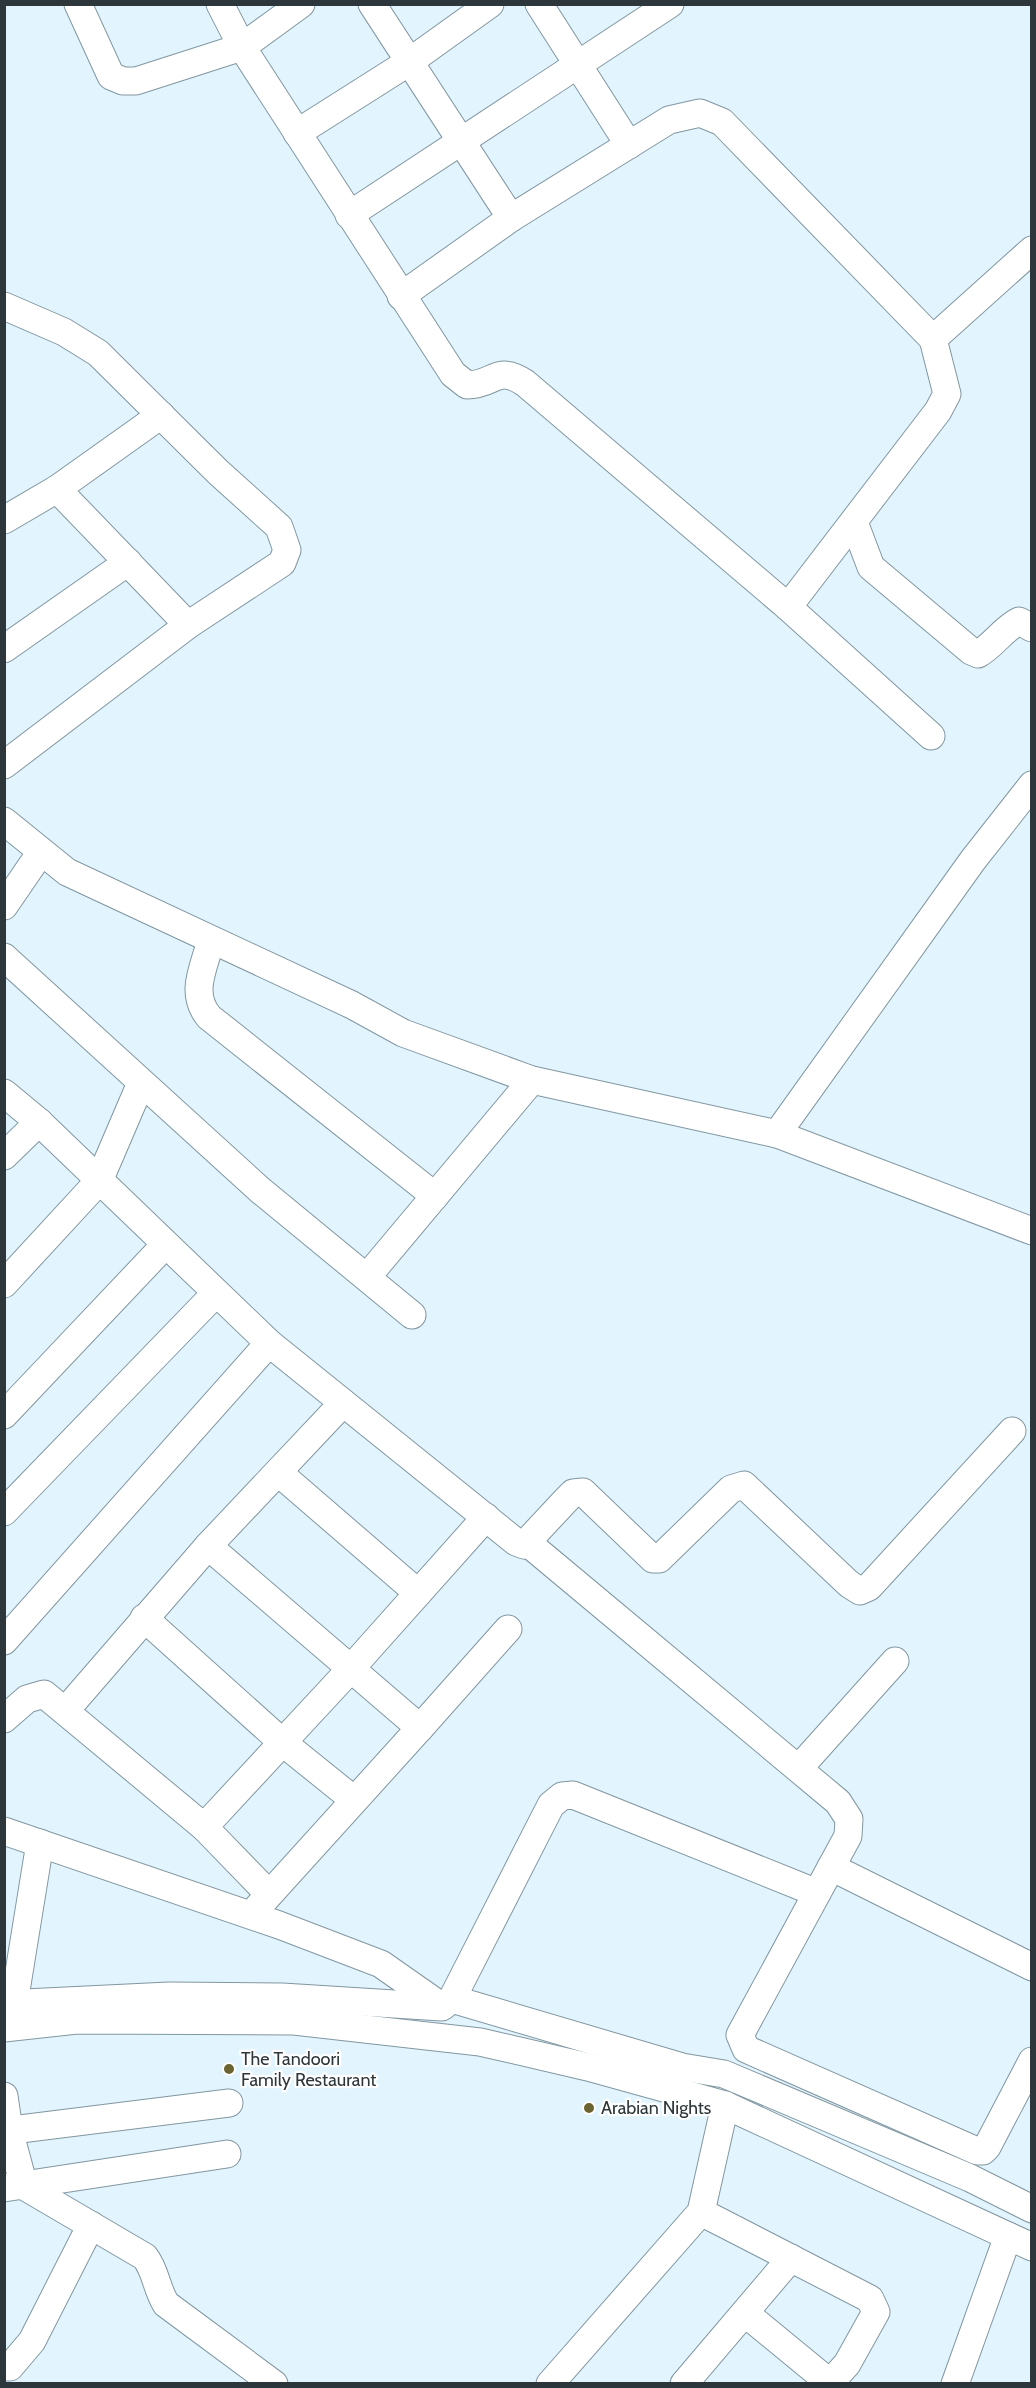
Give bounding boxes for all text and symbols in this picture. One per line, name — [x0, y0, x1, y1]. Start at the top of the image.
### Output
place label: The Tandoori Family Restaurant — [241, 2048, 376, 2091]
marker: The Tandoori Family Restaurant — [222, 2062, 236, 2076]
place label: Arabian Nights — [601, 2097, 711, 2119]
marker: Arabian Nights — [582, 2101, 596, 2115]

